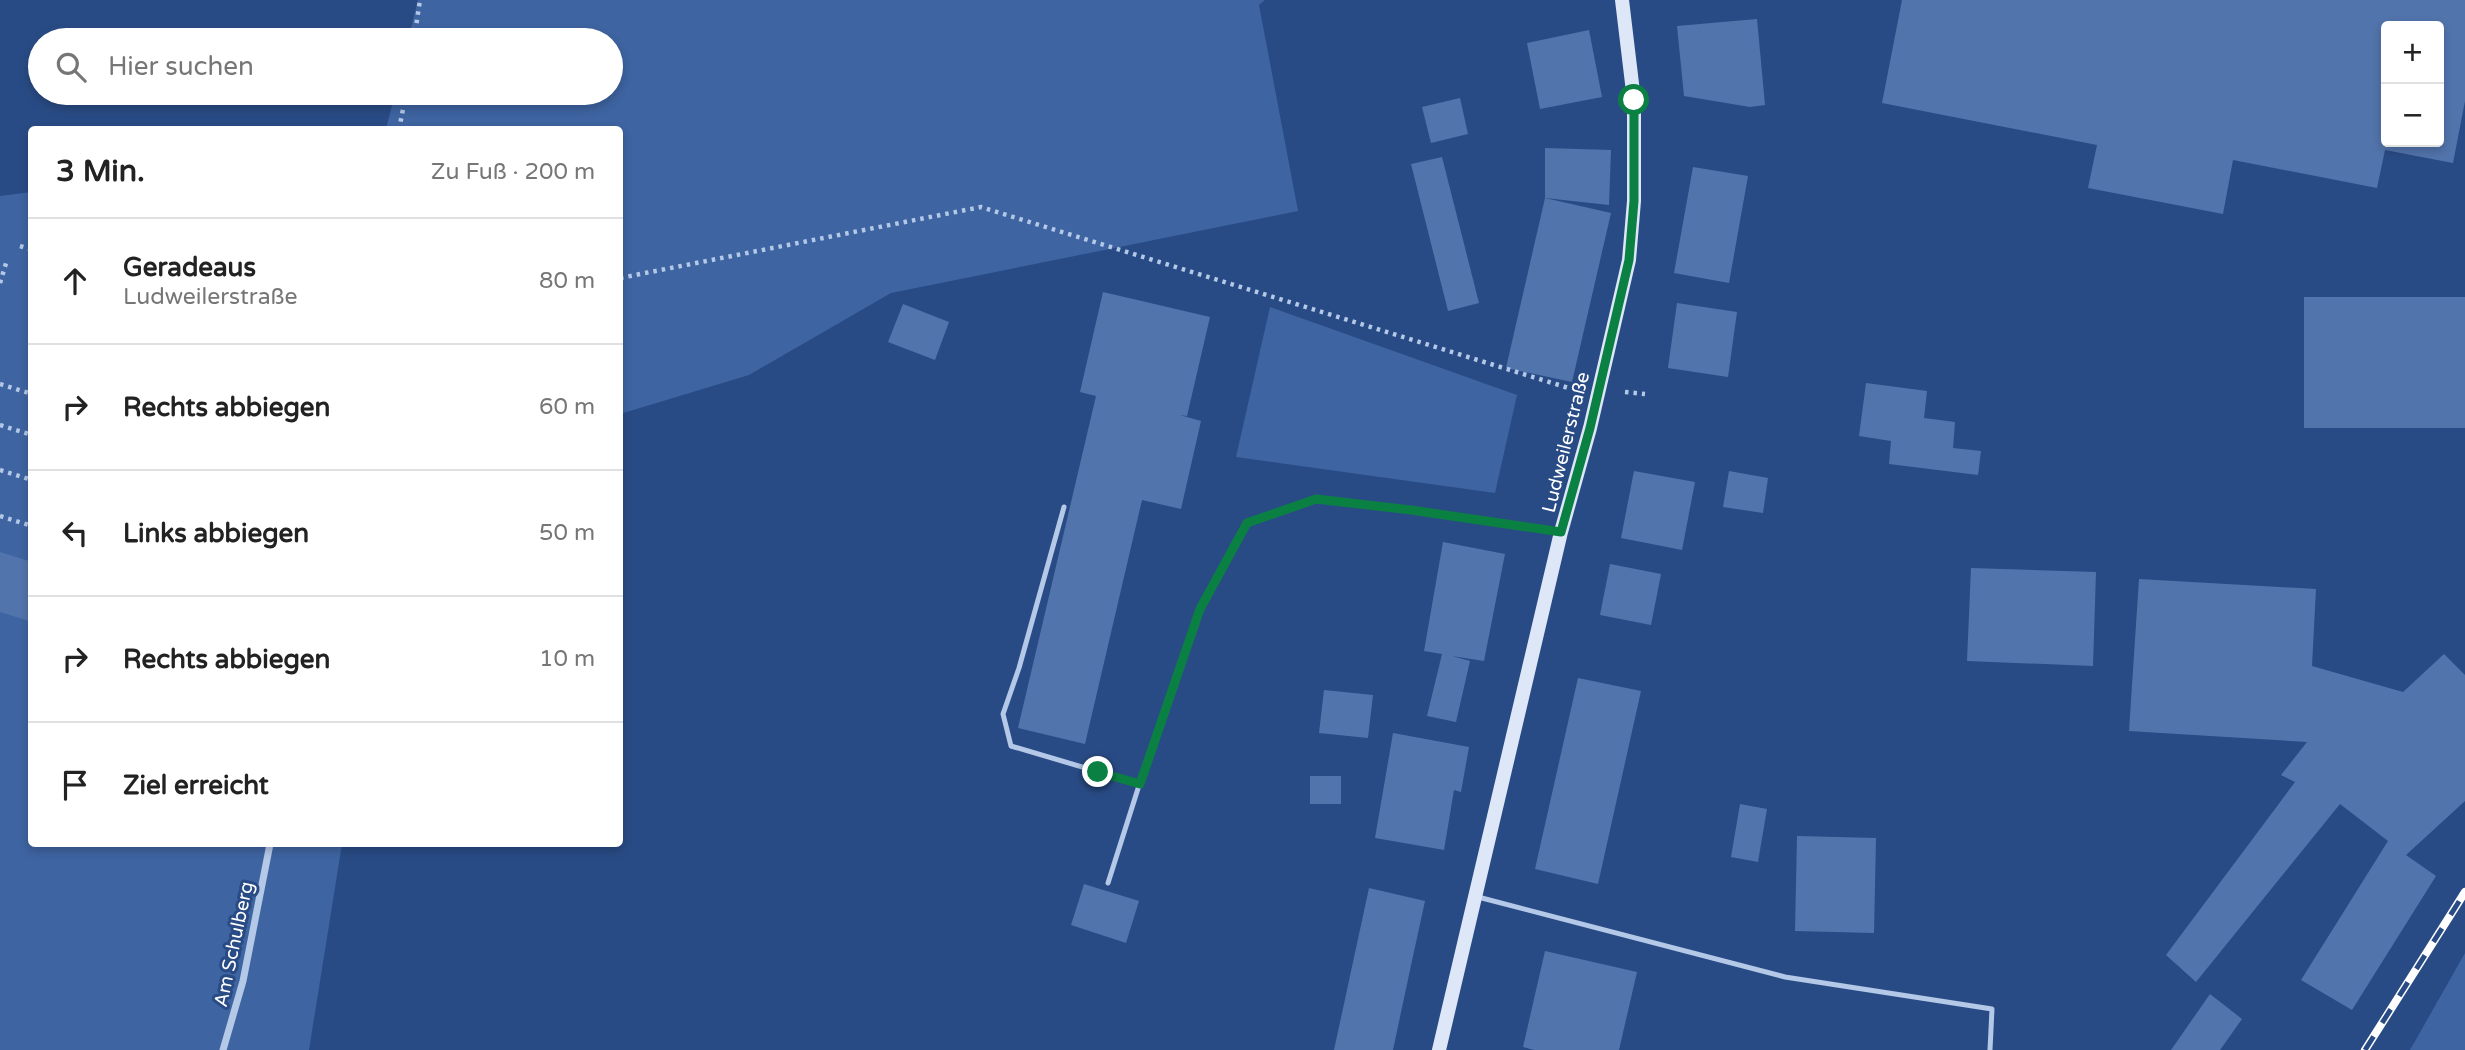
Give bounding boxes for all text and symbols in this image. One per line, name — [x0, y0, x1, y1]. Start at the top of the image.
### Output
map controls — [2381, 21, 2444, 147]
button: + — [2381, 21, 2444, 84]
search box — [28, 28, 623, 105]
icon: search — [52, 48, 90, 86]
text: Hier suchen — [108, 51, 254, 82]
route start — [1618, 84, 1649, 115]
button: − — [2381, 84, 2444, 147]
text: 3 Min. — [56, 153, 145, 190]
text: Zu Fuß · 200 m — [431, 158, 595, 186]
text: Geradeaus — [123, 252, 256, 283]
icon: ahead — [56, 262, 94, 300]
text: 80 m — [539, 267, 595, 295]
text: Ludweilerstraße — [123, 283, 298, 311]
street label: Ludweilerstraße — [1538, 370, 1594, 515]
icon: right — [56, 388, 94, 426]
text: Rechts abbiegen — [123, 392, 330, 423]
text: 60 m — [539, 393, 595, 421]
icon: left — [56, 514, 94, 552]
text: Links abbiegen — [123, 518, 309, 549]
text: 50 m — [539, 519, 595, 547]
icon: right — [56, 640, 94, 678]
text: Rechts abbiegen — [123, 644, 330, 675]
text: 10 m — [539, 645, 595, 673]
route end — [1082, 756, 1113, 787]
icon: arrive — [56, 766, 94, 804]
text: Ziel erreicht — [123, 770, 269, 801]
street label: Am Schulberg — [210, 879, 258, 1009]

